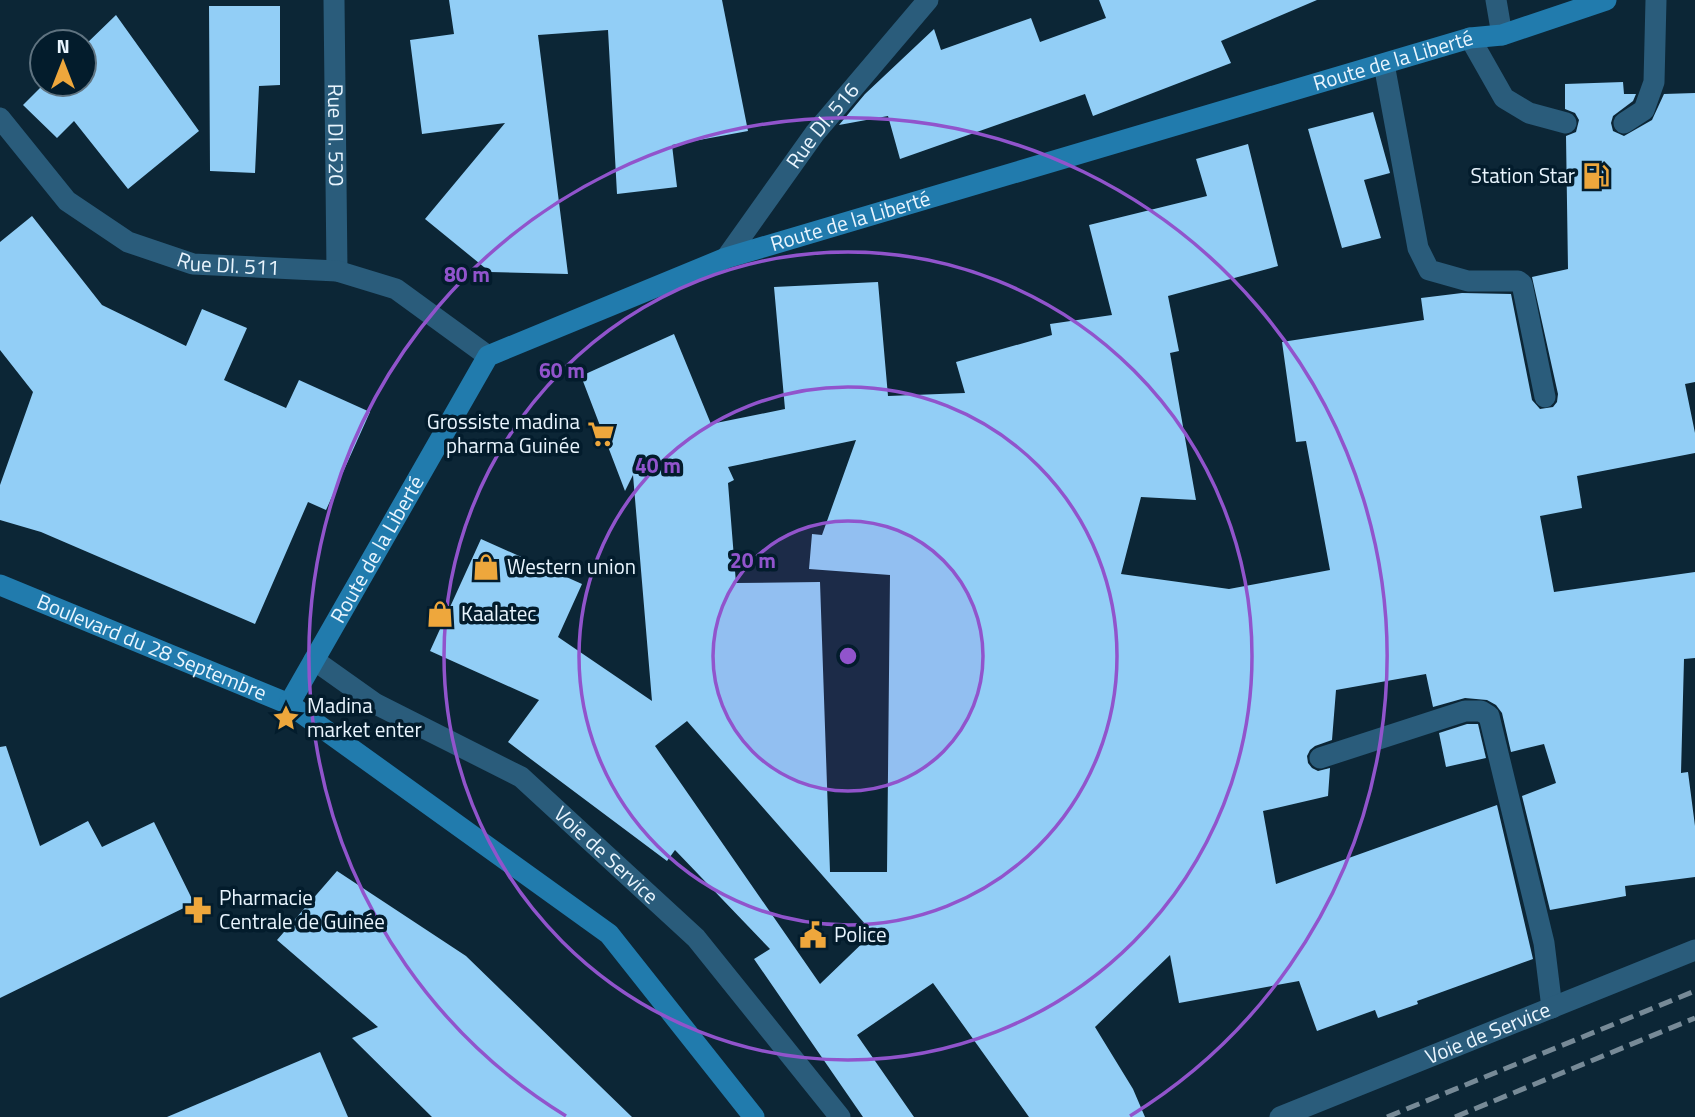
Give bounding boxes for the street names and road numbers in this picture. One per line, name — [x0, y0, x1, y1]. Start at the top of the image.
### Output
street label: Route de la Liberté — [1309, 21, 1477, 99]
street label: Rue DI. 516 — [778, 75, 866, 175]
street label: Rue DI. 520 — [320, 84, 353, 186]
street label: Route de la Liberté — [766, 181, 934, 259]
street label: Rue DI. 511 — [173, 243, 280, 283]
street label: Route de la Liberté — [322, 469, 431, 629]
street label: Boulevard du 28 Septembre — [32, 585, 272, 708]
street label: Voie de Service — [547, 798, 666, 911]
street label: Voie de Service — [1420, 993, 1555, 1072]

